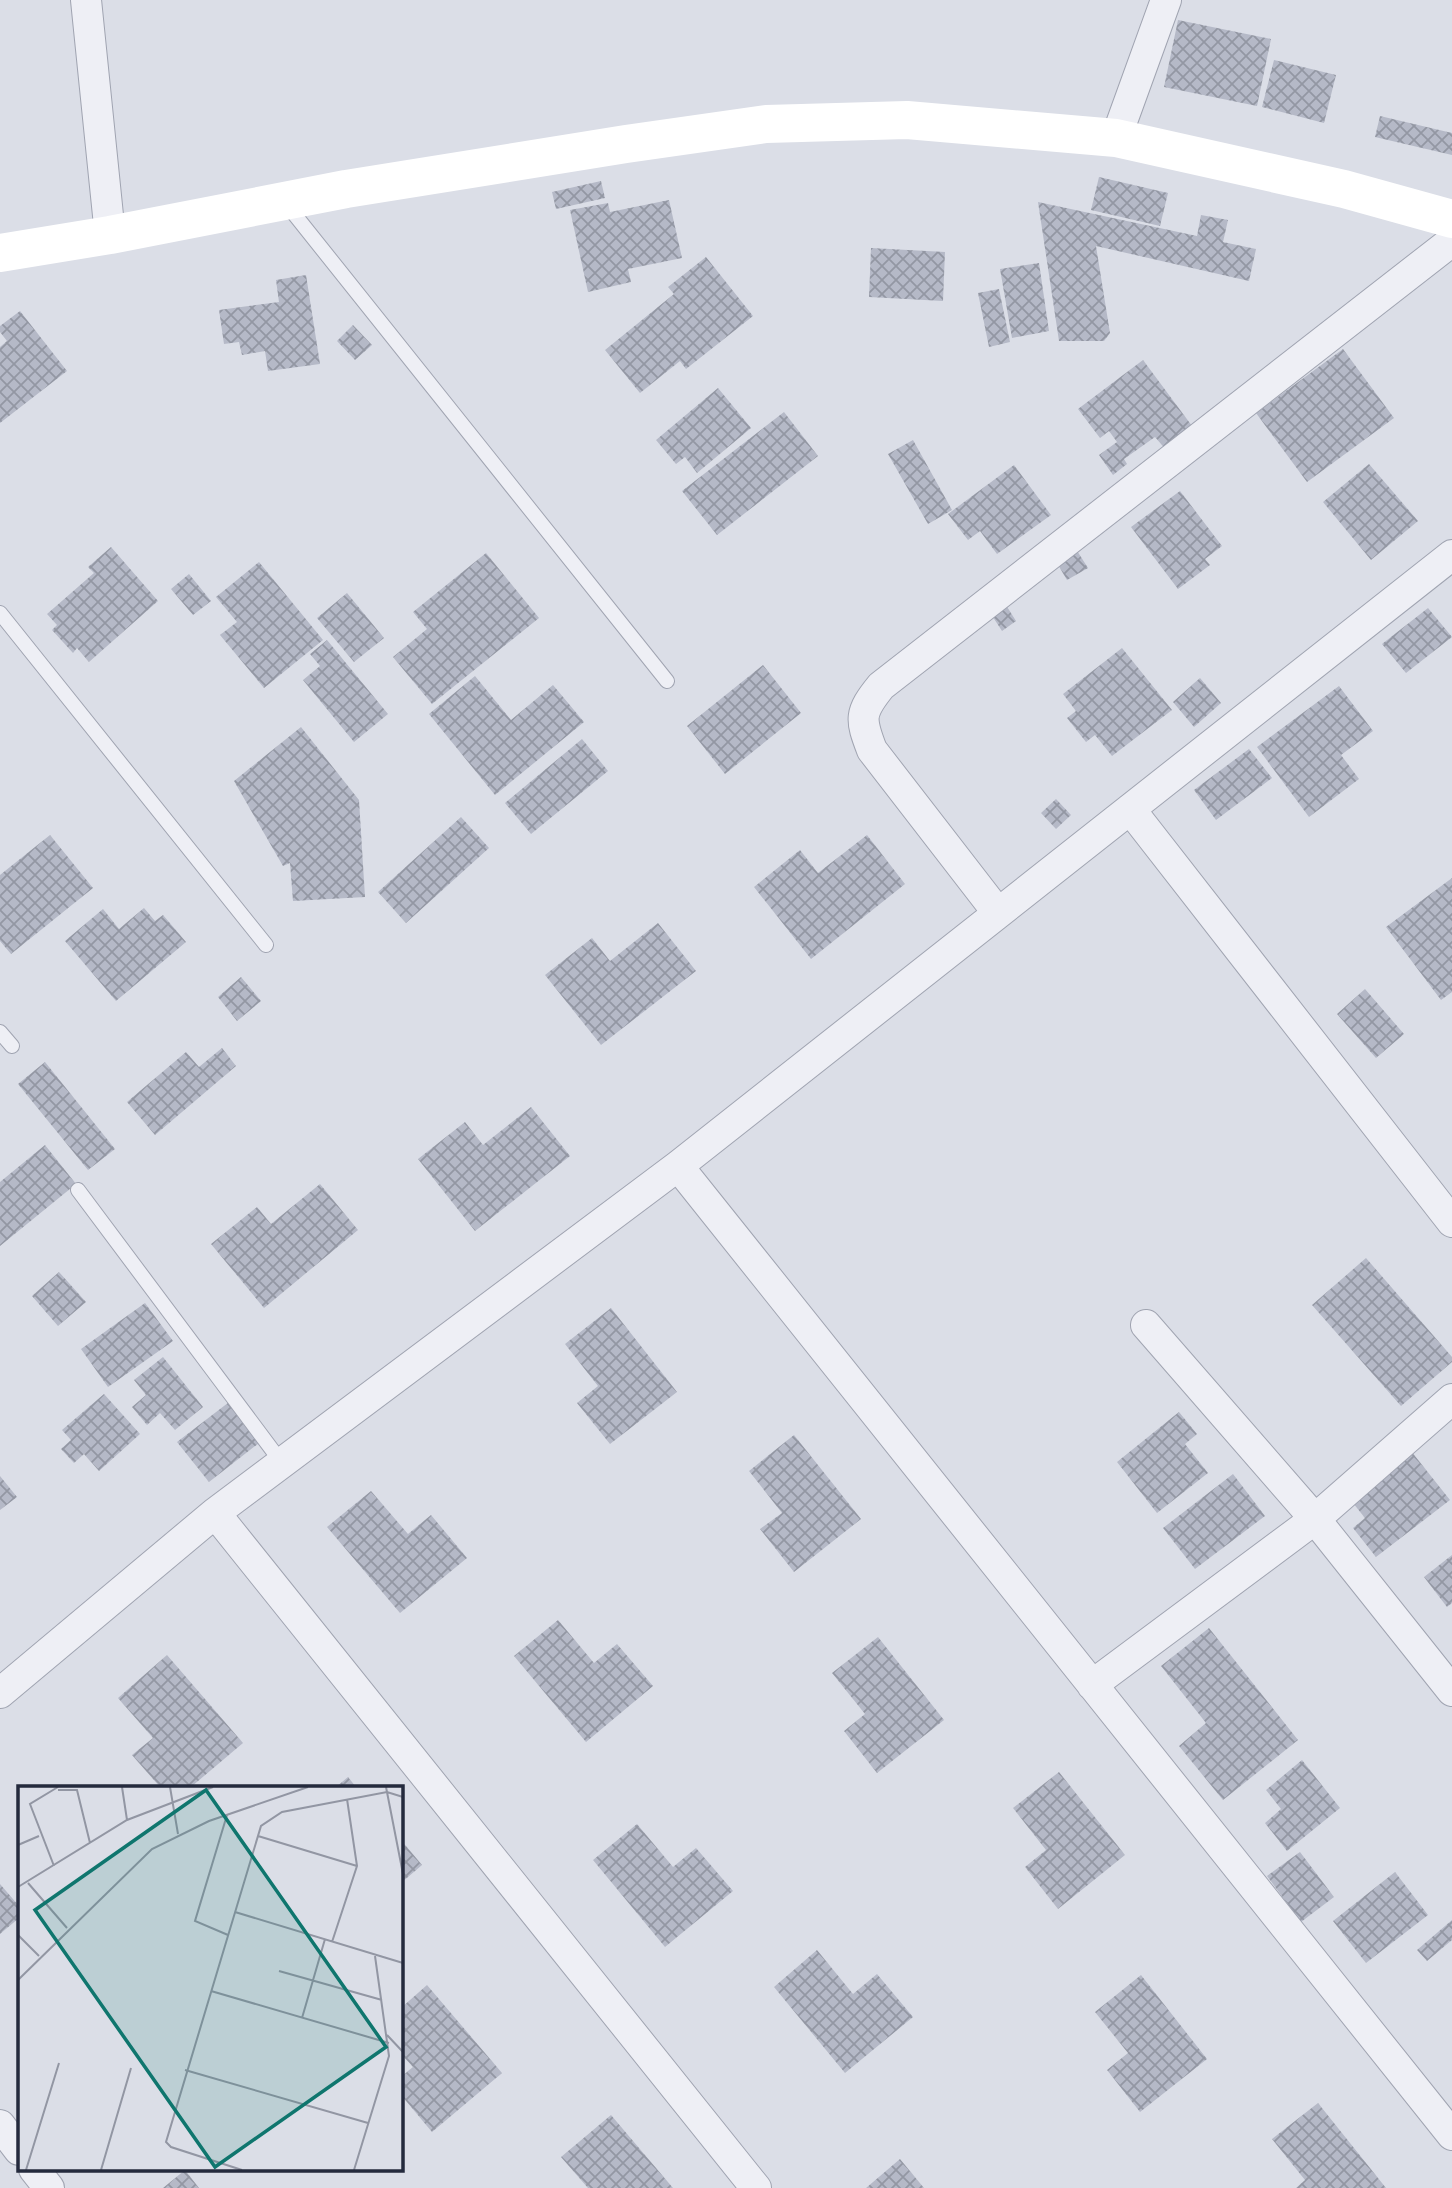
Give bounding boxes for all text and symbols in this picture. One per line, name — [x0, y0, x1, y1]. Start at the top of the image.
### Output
inset map — [18, 1786, 402, 2170]

